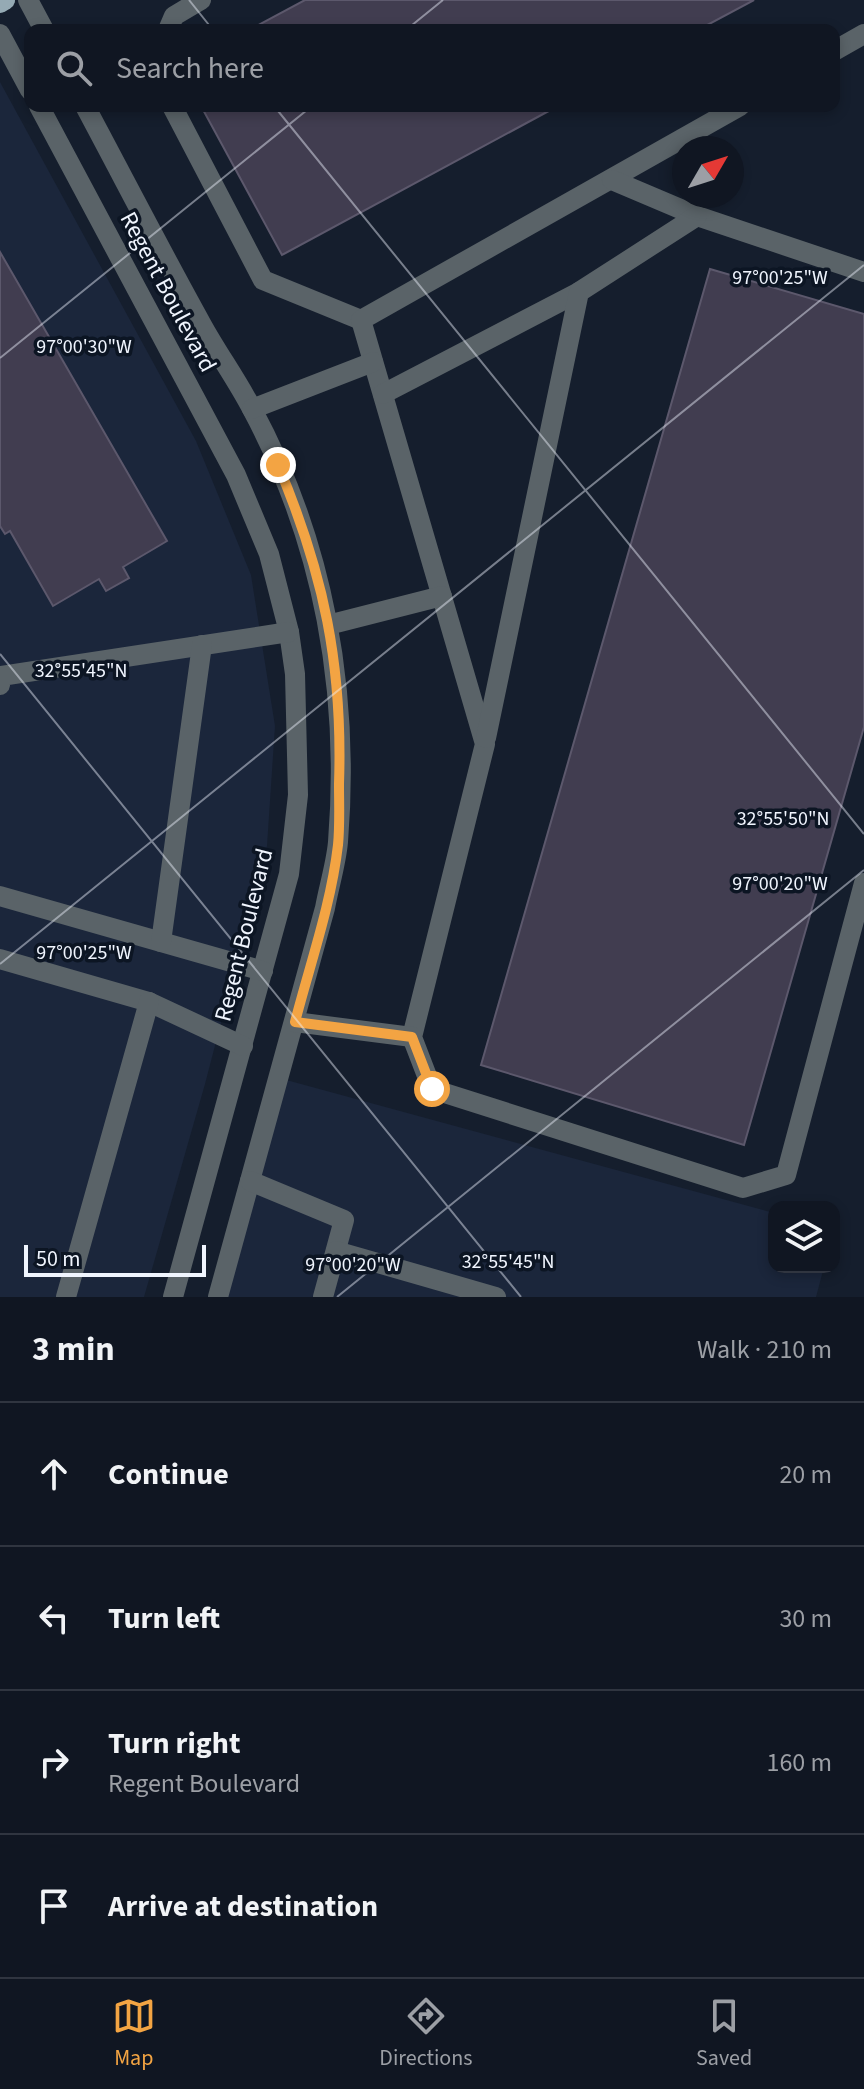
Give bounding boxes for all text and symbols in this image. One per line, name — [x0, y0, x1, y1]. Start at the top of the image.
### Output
search box — [24, 24, 840, 112]
icon: search — [52, 46, 96, 90]
text: Search here — [116, 47, 264, 90]
north arrow — [672, 136, 744, 208]
street label: Regent Boulevard — [111, 205, 225, 379]
text: 97°00'25"W — [732, 264, 828, 292]
text: 97°00'30"W — [36, 333, 132, 361]
route end — [260, 447, 296, 483]
text: 32°55'45"N — [35, 657, 127, 685]
text: 32°55'50"N — [737, 805, 829, 833]
street label: Regent Boulevard — [206, 845, 282, 1025]
text: 97°00'20"W — [732, 870, 828, 898]
text: 97°00'25"W — [36, 939, 132, 967]
route start — [414, 1071, 450, 1107]
map controls — [768, 1201, 840, 1273]
button: layers — [768, 1201, 840, 1273]
scale bar — [24, 1241, 206, 1277]
text: 50 m — [36, 1243, 81, 1275]
text: 32°55'45"N — [462, 1248, 554, 1276]
text: 97°00'20"W — [305, 1251, 401, 1279]
text: 3 min — [32, 1325, 115, 1374]
text: Walk · 210 m — [697, 1331, 832, 1368]
icon: ahead — [32, 1452, 76, 1496]
text: Continue — [108, 1453, 229, 1496]
text: 20 m — [779, 1456, 832, 1493]
icon: left — [32, 1596, 76, 1640]
text: Turn left — [108, 1597, 220, 1640]
text: 30 m — [779, 1600, 832, 1637]
text: Turn right — [108, 1722, 240, 1765]
icon: right — [32, 1740, 76, 1784]
text: 160 m — [766, 1744, 832, 1781]
text: Regent Boulevard — [108, 1765, 300, 1802]
icon: arrive — [32, 1884, 76, 1928]
text: Arrive at destination — [108, 1885, 378, 1928]
tab: Map — [112, 1994, 156, 2074]
tab: Directions — [379, 1994, 472, 2074]
tab: Saved — [696, 1994, 752, 2074]

